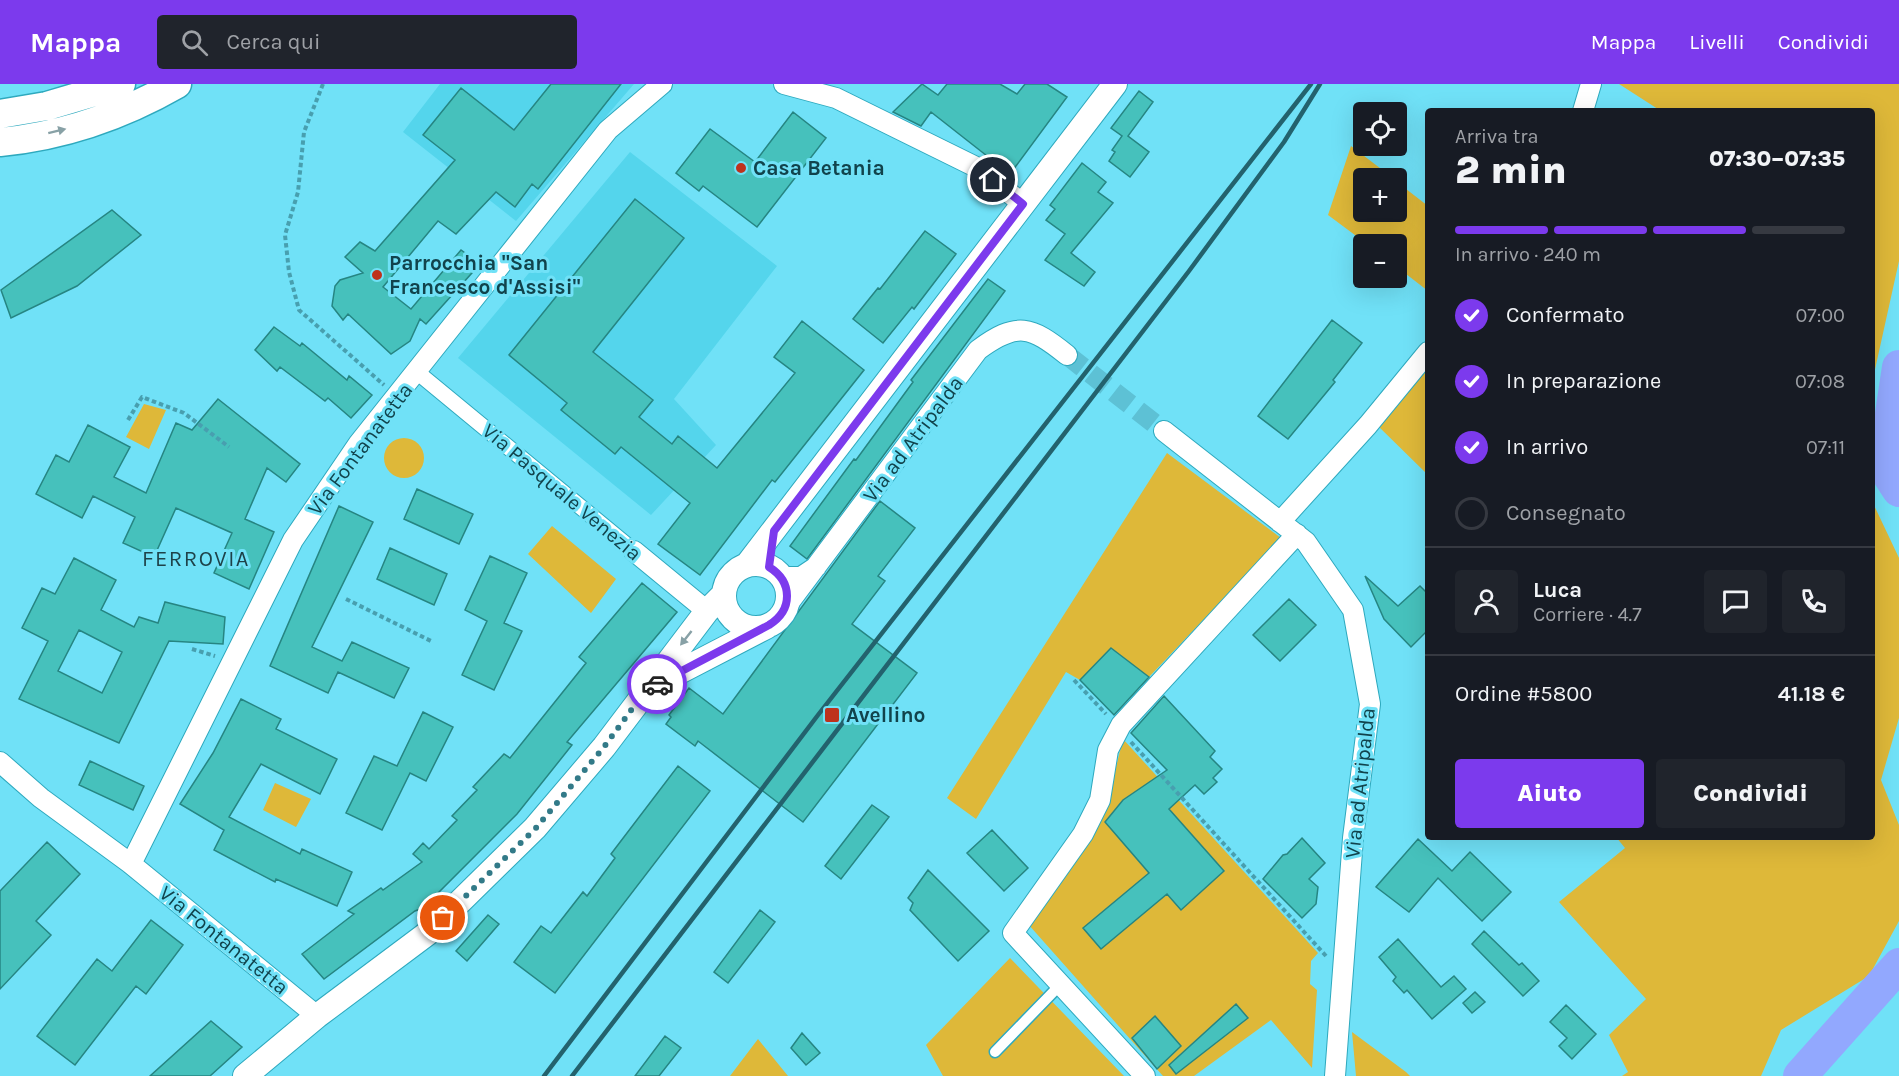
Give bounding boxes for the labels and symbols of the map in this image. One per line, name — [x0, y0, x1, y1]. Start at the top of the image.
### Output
one-way arrow — [48, 126, 67, 136]
pin — [967, 154, 1018, 205]
place label: Casa Betania — [753, 156, 885, 180]
marker: Casa Betania — [734, 161, 748, 175]
place label: Parrocchia "San Francesco d'Assisi" — [389, 251, 581, 299]
marker: Parrocchia "San Francesco d'Assisi" — [370, 268, 384, 282]
street label: Via ad Atripalda — [858, 371, 968, 507]
street label: Via Fontanatetta — [303, 378, 417, 520]
street label: Via Pasquale Venezia — [478, 418, 646, 566]
district label: FERROVIA — [142, 546, 250, 572]
one-way arrow — [679, 630, 692, 646]
courier — [627, 654, 687, 714]
place label: Avellino — [846, 703, 925, 727]
marker: Avellino — [823, 706, 841, 724]
street label: Via ad Atripalda — [1340, 707, 1380, 859]
street label: Via Fontanatetta — [155, 881, 293, 999]
pin — [417, 892, 468, 943]

